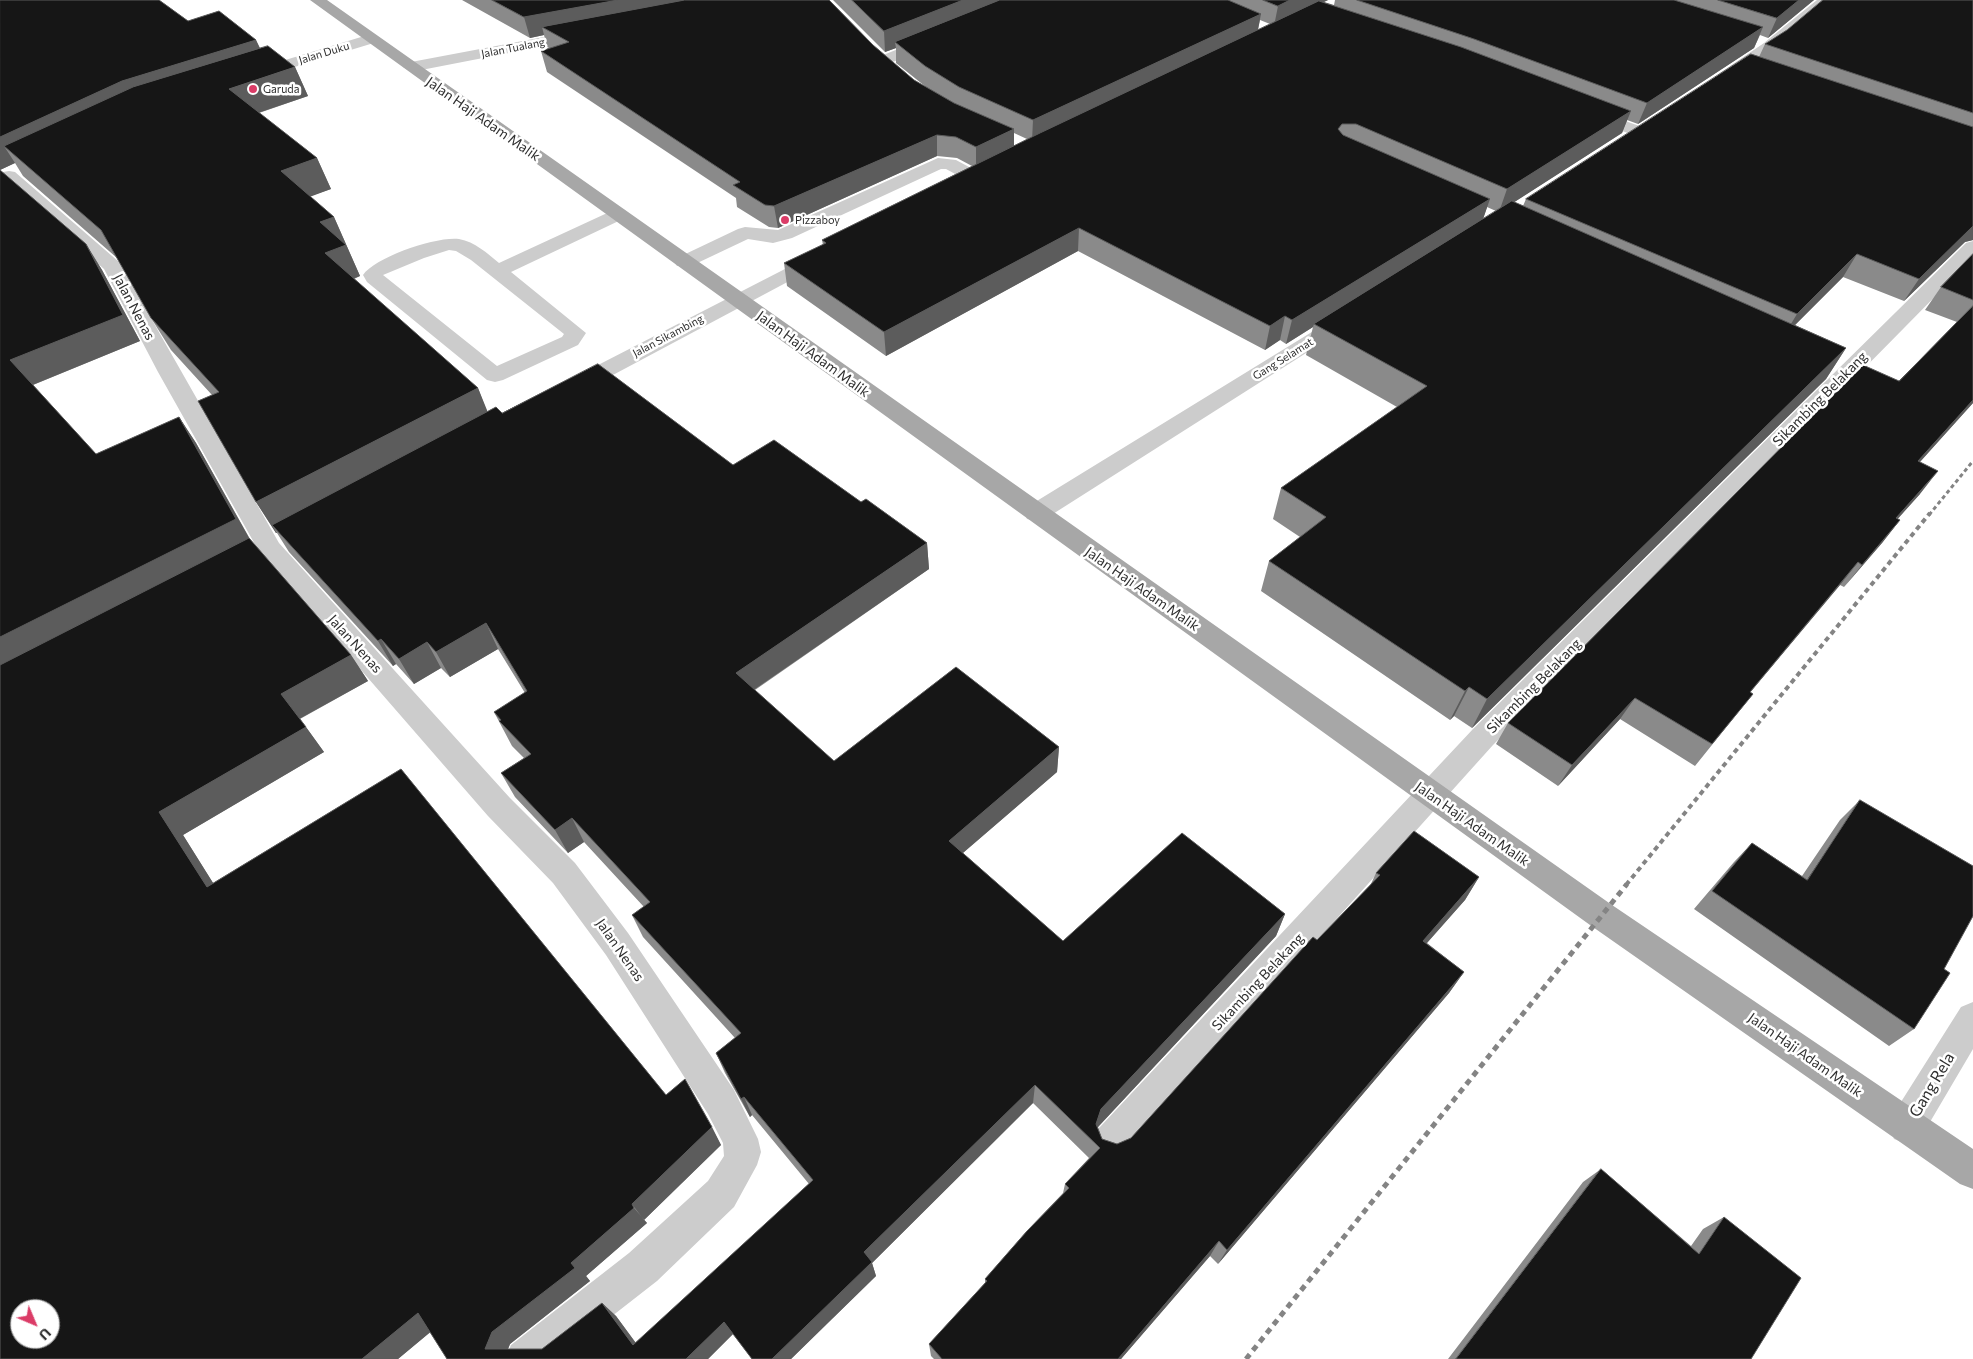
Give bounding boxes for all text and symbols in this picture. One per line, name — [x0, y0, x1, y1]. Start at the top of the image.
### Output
street label: Jalan Tualang — [480, 35, 546, 61]
street label: Jalan Duku — [297, 39, 351, 67]
street label: Jalan Haji Adam Malik — [423, 73, 543, 165]
place label: Garuda — [263, 82, 299, 96]
marker: Garuda — [247, 83, 259, 95]
place label: Pizzaboy — [795, 213, 840, 227]
marker: Pizzaboy — [779, 214, 791, 226]
street label: Jalan Nenas — [110, 271, 158, 343]
street label: Jalan Haji Adam Malik — [753, 307, 873, 401]
street label: Jalan Sikambing — [630, 312, 706, 360]
street label: Gang Selamat — [1250, 335, 1316, 383]
street label: Sikambing Belakang — [1769, 348, 1871, 450]
street label: Jalan Haji Adam Malik — [1082, 543, 1202, 635]
street label: Jalan Nenas — [324, 611, 386, 677]
street label: Sikambing Belakang — [1483, 635, 1585, 737]
street label: Jalan Haji Adam Malik — [1412, 778, 1532, 870]
street label: Jalan Nenas — [592, 915, 648, 985]
street label: Sikambing Belakang — [1209, 930, 1307, 1034]
street label: Jalan Haji Adam Malik — [1745, 1009, 1865, 1101]
street label: Gang Rela — [1905, 1049, 1959, 1121]
north arrow — [10, 1299, 60, 1349]
text: U — [36, 1325, 55, 1344]

